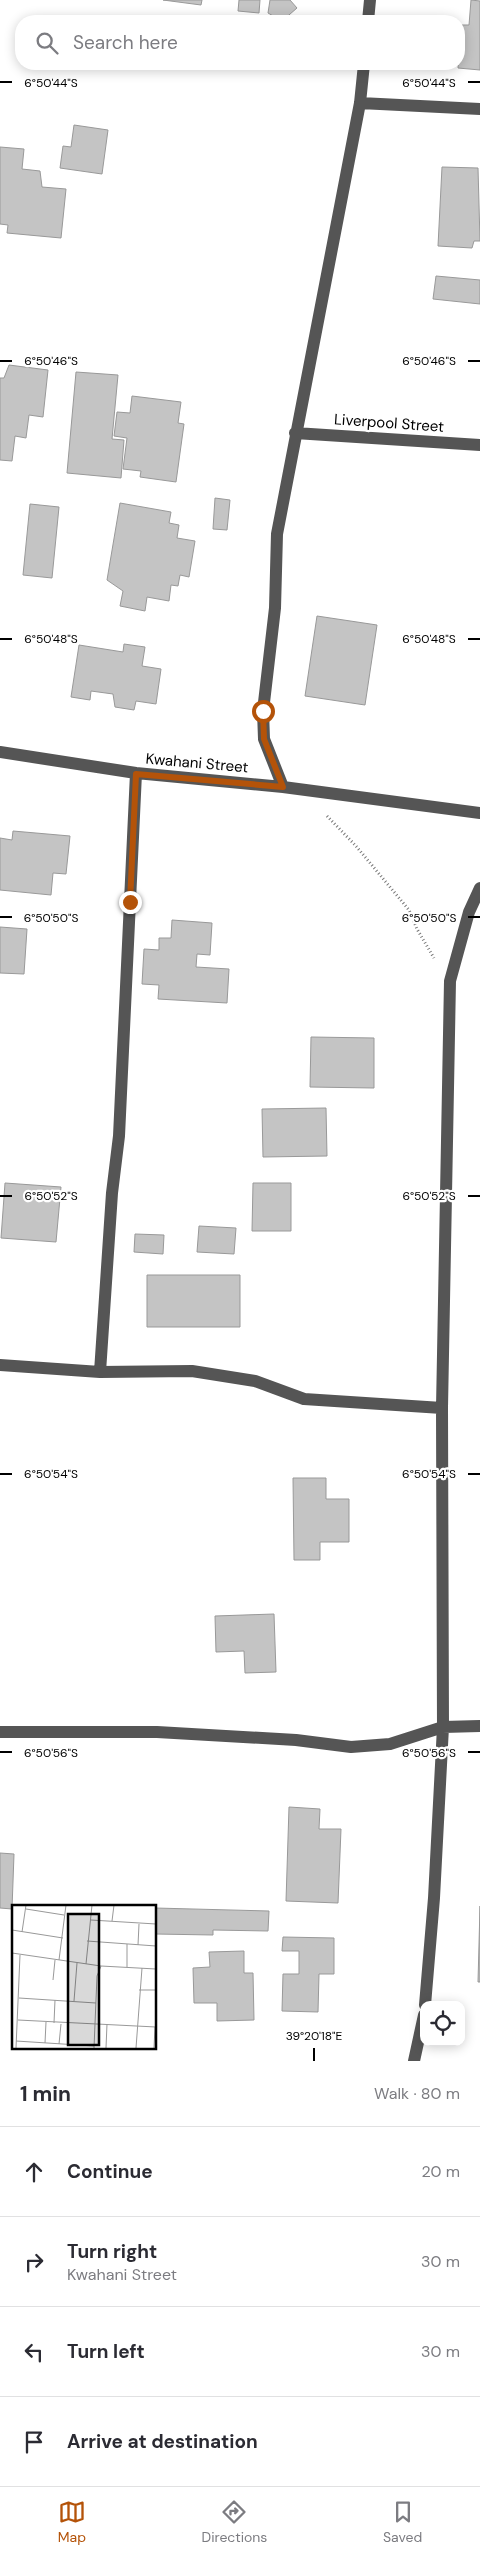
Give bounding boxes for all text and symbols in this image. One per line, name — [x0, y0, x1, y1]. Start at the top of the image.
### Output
search box — [15, 15, 465, 70]
icon: search — [33, 29, 61, 57]
text: Search here — [73, 30, 178, 55]
text: 6°50'44"S — [24, 75, 78, 91]
text: 6°50'44"S — [402, 75, 456, 91]
text: 6°50'46"S — [24, 353, 78, 369]
text: 6°50'46"S — [402, 353, 456, 369]
street label: Liverpool Street — [333, 409, 445, 437]
text: 6°50'48"S — [24, 631, 78, 647]
text: 6°50'48"S — [402, 631, 456, 647]
route start — [252, 700, 275, 723]
street label: Kwahani Street — [145, 749, 249, 777]
route end — [119, 891, 142, 914]
text: 6°50'50"S — [24, 910, 78, 926]
text: 6°50'50"S — [402, 910, 456, 926]
text: 6°50'52"S — [24, 1188, 78, 1204]
text: 6°50'52"S — [402, 1188, 456, 1204]
text: 6°50'54"S — [24, 1466, 78, 1482]
text: 6°50'54"S — [402, 1466, 456, 1482]
text: 6°50'56"S — [24, 1745, 78, 1761]
text: 6°50'56"S — [402, 1745, 456, 1761]
inset map — [12, 1905, 156, 2048]
map controls — [420, 2001, 465, 2046]
button: locate — [420, 2001, 465, 2046]
text: 39°20'18"E — [286, 2028, 343, 2044]
text: 1 min — [20, 2080, 71, 2108]
text: Walk · 80 m — [374, 2083, 460, 2104]
icon: ahead — [20, 2158, 48, 2186]
text: Continue — [67, 2159, 153, 2184]
text: 20 m — [421, 2161, 460, 2182]
text: Turn right — [67, 2239, 157, 2264]
icon: right — [20, 2248, 48, 2276]
text: 30 m — [421, 2251, 460, 2272]
text: Kwahani Street — [67, 2264, 177, 2285]
icon: left — [20, 2338, 48, 2366]
text: Turn left — [67, 2339, 145, 2364]
text: 30 m — [421, 2341, 460, 2362]
icon: arrive — [20, 2428, 48, 2456]
text: Arrive at destination — [67, 2429, 258, 2454]
tab: Map — [58, 2498, 86, 2546]
tab: Directions — [202, 2498, 267, 2546]
tab: Saved — [383, 2498, 422, 2546]

